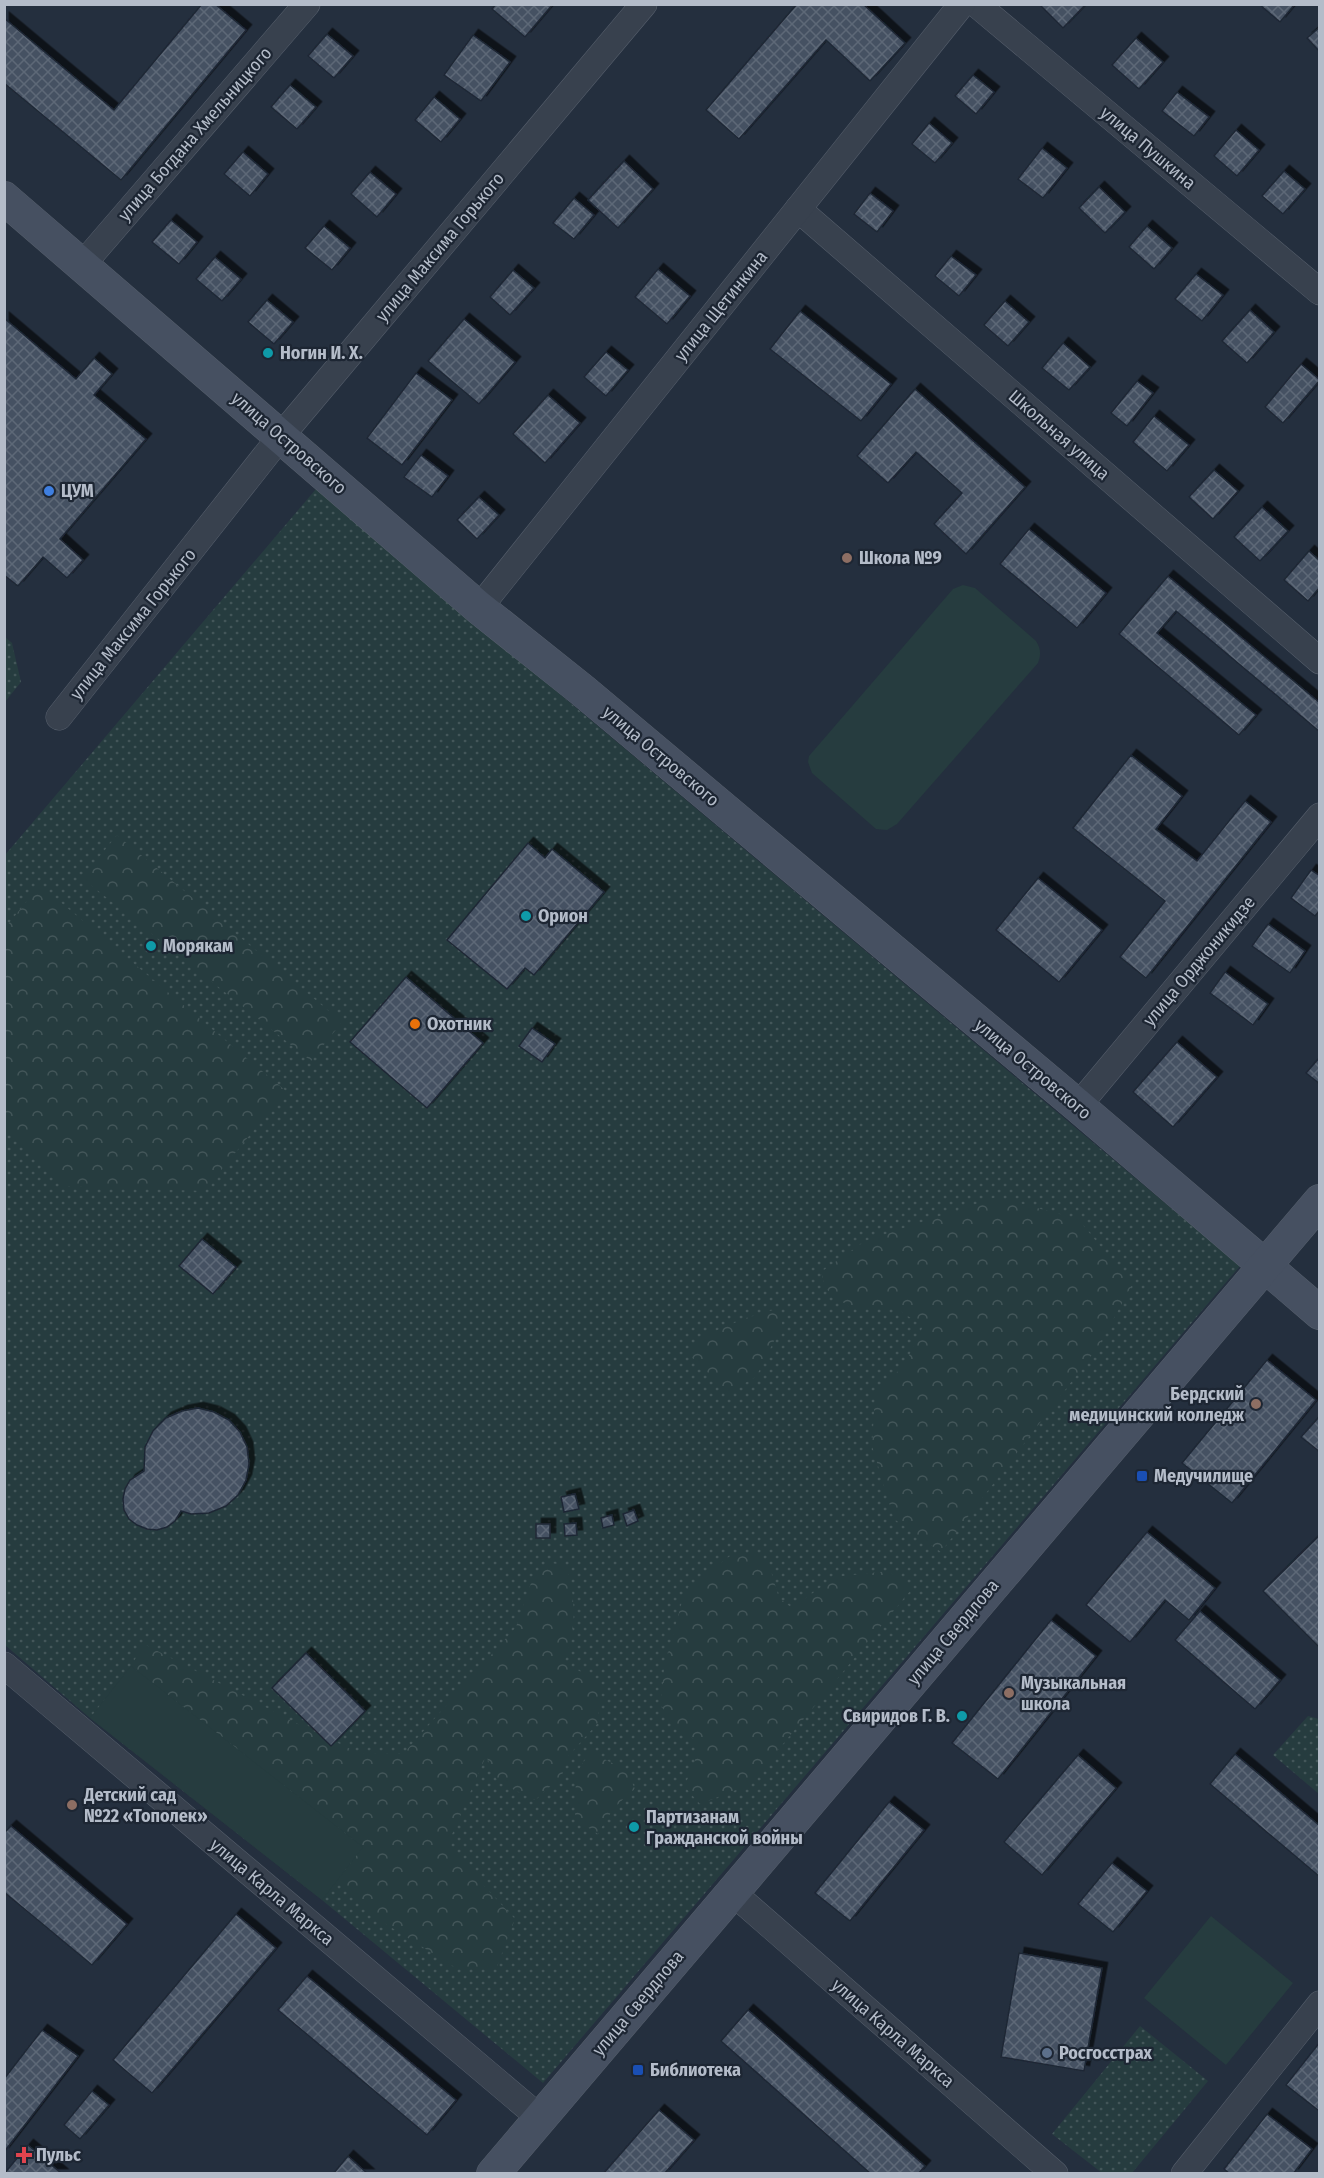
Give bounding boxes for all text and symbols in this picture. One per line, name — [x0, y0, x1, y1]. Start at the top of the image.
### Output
street label: улица Богдана Хмельницкого — [113, 42, 277, 226]
street label: улица Пушкина — [1096, 102, 1200, 194]
street label: улица Максима Горького — [371, 168, 509, 326]
street label: улица Щетинкина — [670, 246, 772, 366]
place label: Ногин И. Х. — [280, 342, 363, 364]
marker: Ногин И. Х. — [261, 346, 275, 360]
street label: Школьная улица — [1004, 385, 1114, 485]
street label: улица Островского — [227, 387, 351, 499]
place label: ЦУМ — [61, 480, 94, 502]
marker: ЦУМ — [42, 484, 56, 498]
street label: улица Максима Горького — [65, 544, 201, 704]
place label: Школа №9 — [859, 547, 942, 569]
marker: Школа №9 — [840, 551, 854, 565]
street label: улица Островского — [598, 701, 724, 811]
street label: улица Орджоникидзе — [1138, 891, 1260, 1031]
place label: Орион — [538, 905, 588, 927]
marker: Орион — [519, 909, 533, 923]
place label: Морякам — [163, 935, 233, 957]
marker: Морякам — [144, 939, 158, 953]
place label: Охотник — [427, 1013, 492, 1035]
street label: улица Островского — [970, 1014, 1096, 1124]
marker: Охотник — [408, 1017, 422, 1031]
place label: Бердский медицинский колледж — [1069, 1383, 1245, 1426]
marker: Бердский медицинский колледж — [1249, 1397, 1263, 1411]
place label: Медучилище — [1154, 1465, 1253, 1487]
marker: Медучилище — [1135, 1469, 1149, 1483]
street label: улица Свердлова — [902, 1575, 1004, 1689]
place label: Музыкальная школа — [1021, 1672, 1126, 1715]
marker: Музыкальная школа — [1002, 1686, 1016, 1700]
place label: Свиридов Г. В. — [843, 1705, 950, 1727]
marker: Свиридов Г. В. — [955, 1709, 969, 1723]
place label: Детский сад №22 «Тополек» — [83, 1784, 207, 1827]
marker: Детский сад №22 «Тополек» — [65, 1798, 79, 1812]
place label: Партизанам Гражданской войны — [646, 1806, 803, 1849]
marker: Партизанам Гражданской войны — [627, 1820, 641, 1834]
street label: улица Карла Маркса — [206, 1834, 339, 1950]
street label: улица Свердлова — [587, 1946, 689, 2060]
street label: улица Карла Маркса — [827, 1974, 959, 2092]
place label: Росгосстрах — [1059, 2042, 1153, 2064]
marker: Росгосстрах — [1040, 2046, 1054, 2060]
place label: Библиотека — [650, 2059, 741, 2081]
marker: Библиотека — [631, 2063, 645, 2077]
place label: Пульс — [36, 2144, 81, 2166]
marker: Пульс — [17, 2148, 31, 2162]

